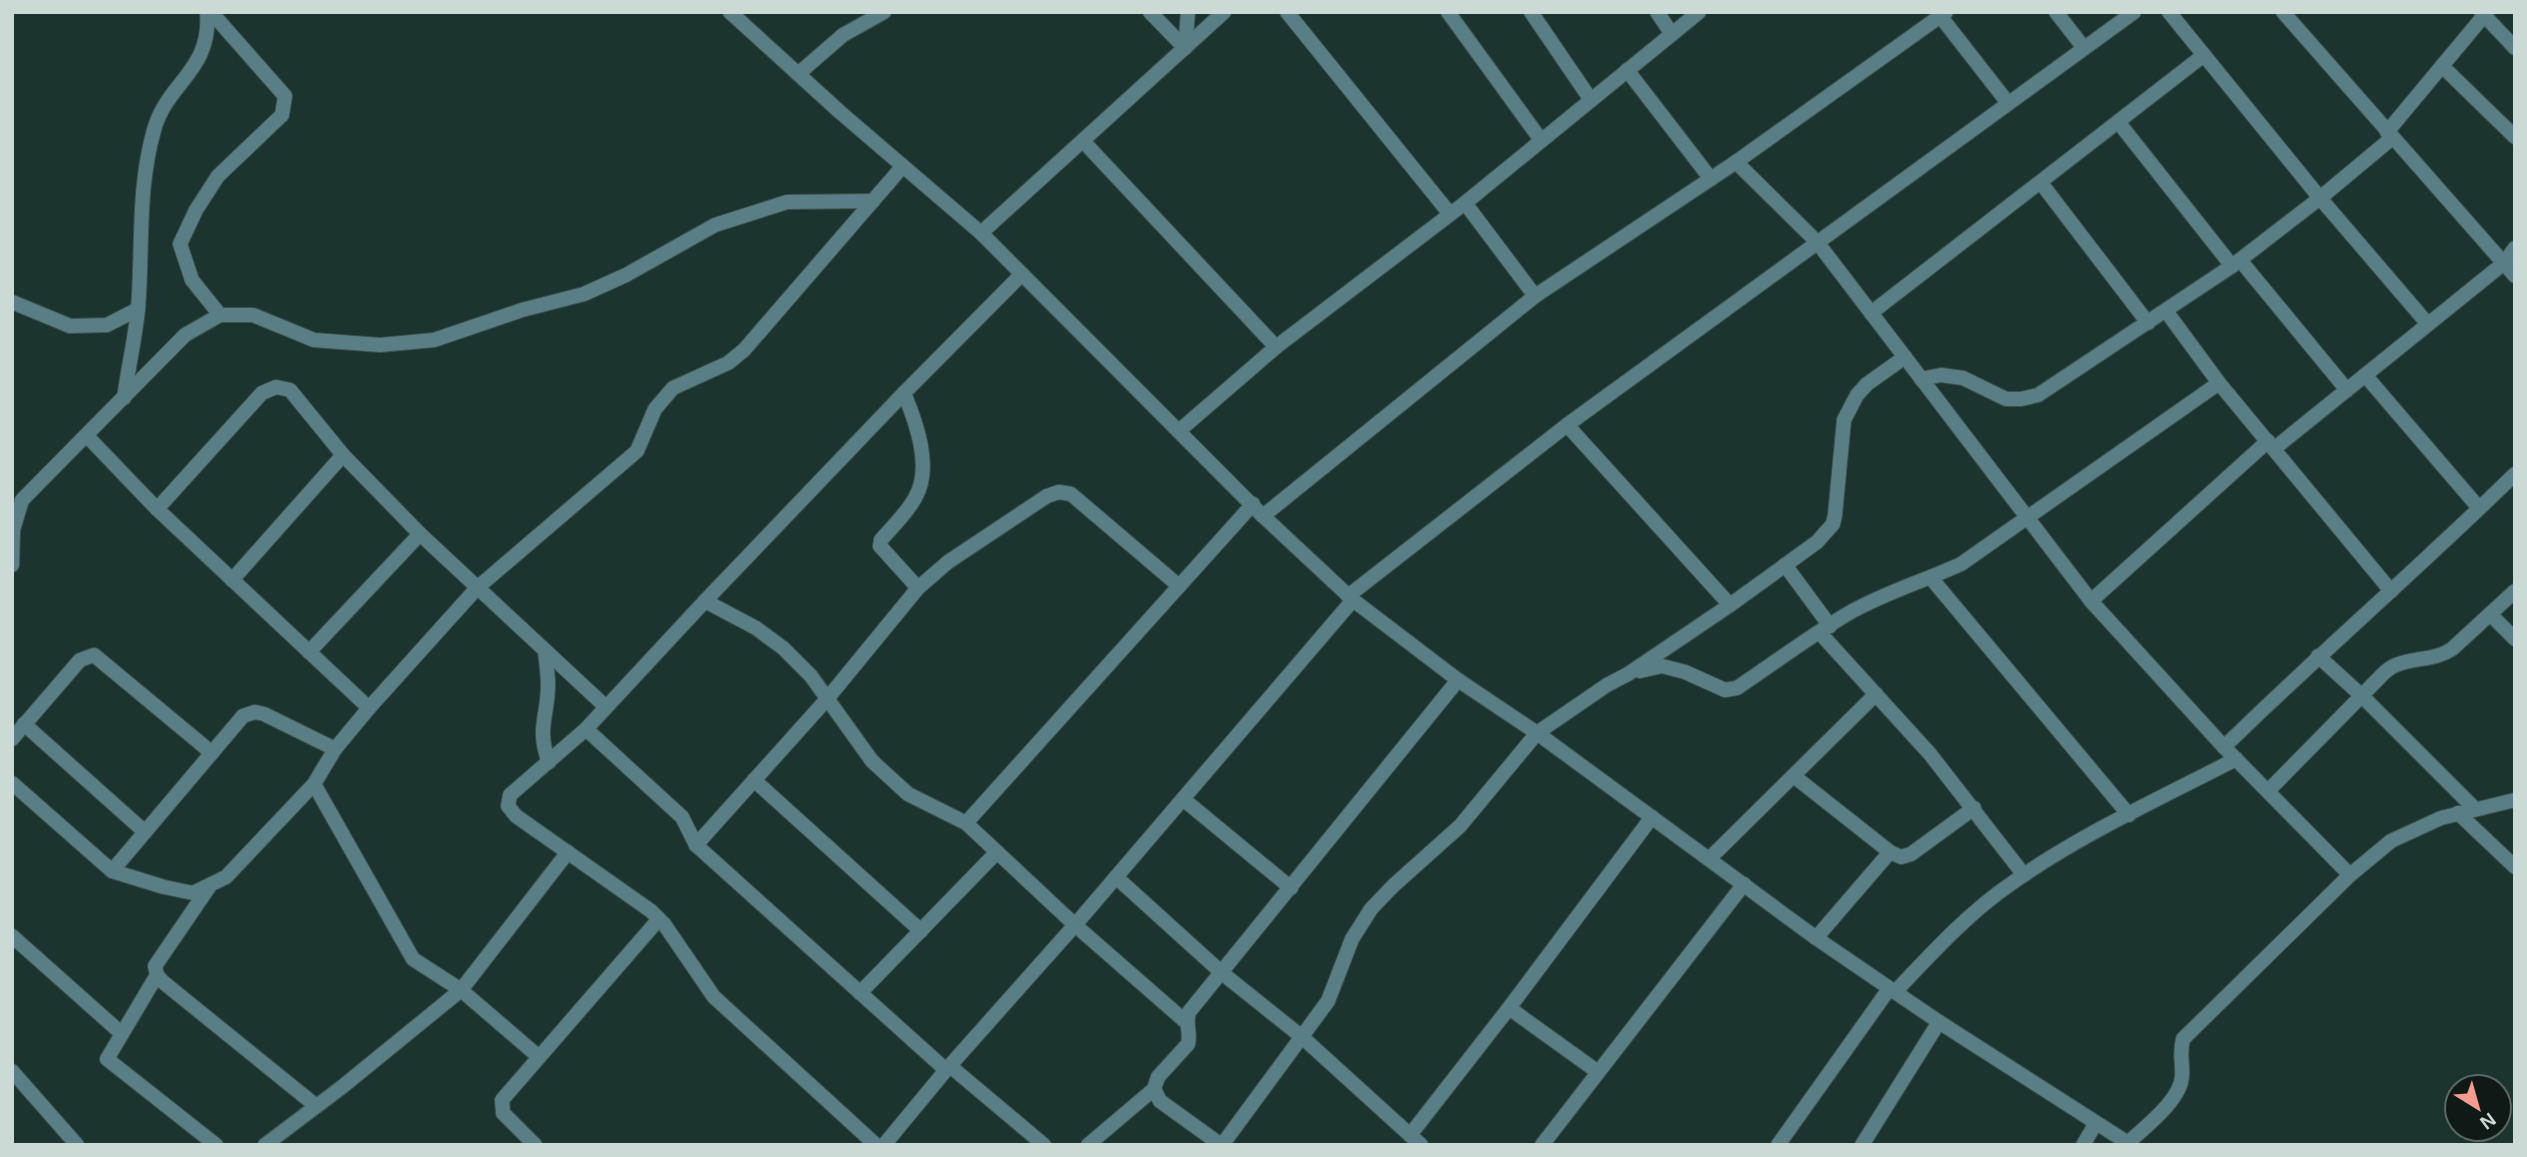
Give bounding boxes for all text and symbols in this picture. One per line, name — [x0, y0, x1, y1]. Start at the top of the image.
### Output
north arrow — [2443, 1073, 2513, 1143]
text: N — [2476, 1109, 2500, 1134]

